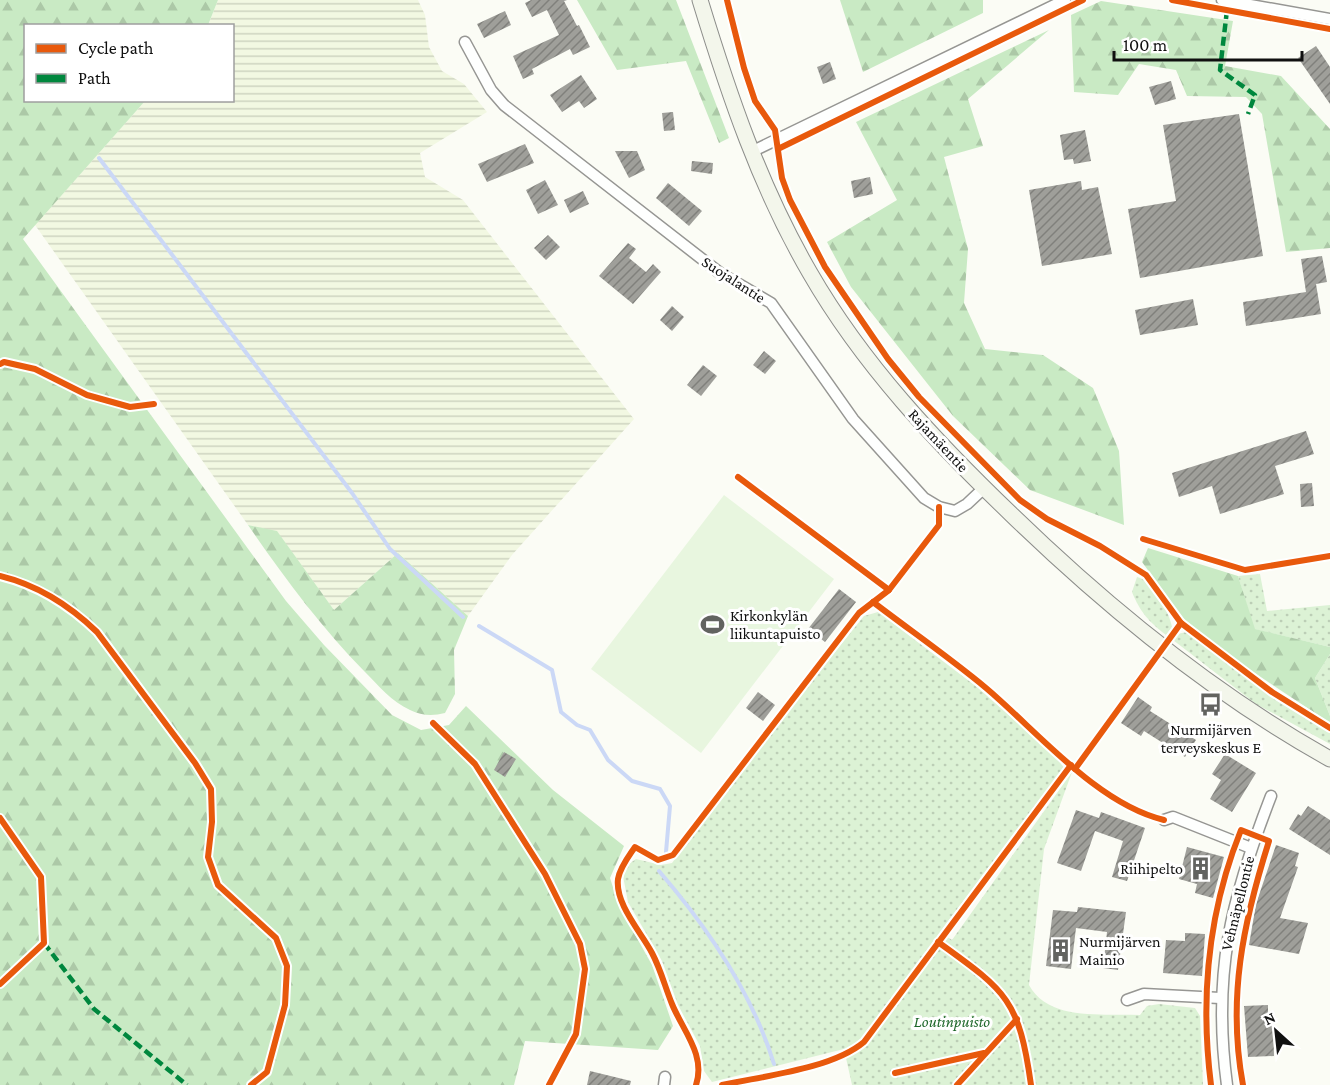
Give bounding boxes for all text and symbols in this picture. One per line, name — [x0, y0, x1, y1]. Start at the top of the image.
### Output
legend — [24, 24, 234, 102]
scale bar — [1114, 24, 1302, 62]
text: 100 m — [1123, 35, 1168, 55]
text: Cycle path — [78, 38, 154, 58]
text: Path — [78, 68, 111, 88]
street label: Suojalantie — [698, 253, 769, 307]
street label: Rajamäentie — [904, 405, 972, 476]
place label: Kirkonkylän liikuntapuisto — [730, 607, 820, 643]
sports icon: Kirkonkylän liikuntapuisto — [699, 611, 725, 637]
bus stop icon: Nurmijärven terveyskeskus E — [1198, 691, 1224, 717]
place label: Nurmijärven terveyskeskus E — [1161, 721, 1262, 757]
street label: Vehnäpellontie — [1218, 854, 1258, 952]
building icon: Riihipelto — [1188, 855, 1214, 881]
place label: Riihipelto — [1120, 860, 1183, 878]
place label: Nurmijärven Mainio — [1079, 933, 1161, 968]
building icon: Nurmijärven Mainio — [1048, 937, 1074, 963]
north arrow — [1246, 1001, 1306, 1061]
text: N — [1261, 1008, 1278, 1028]
park label: Loutinpuisto — [914, 1013, 990, 1031]

